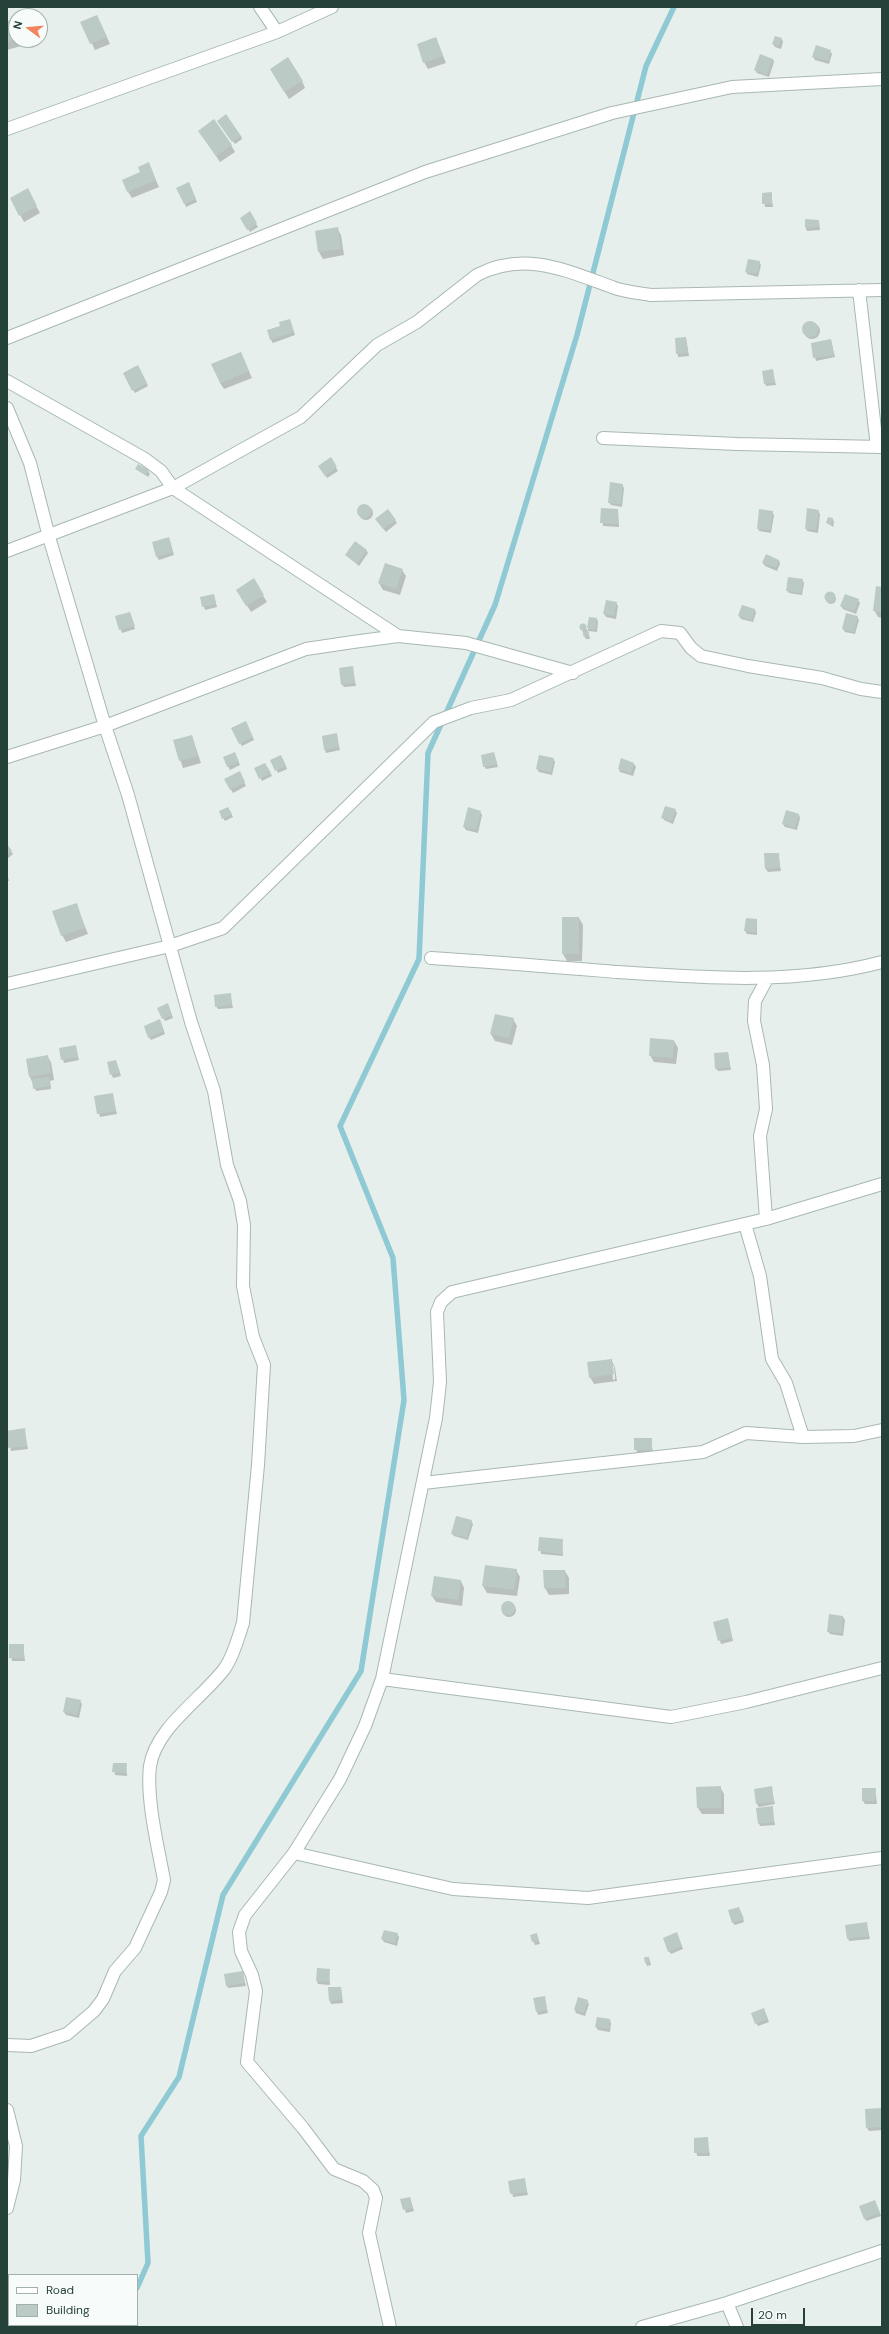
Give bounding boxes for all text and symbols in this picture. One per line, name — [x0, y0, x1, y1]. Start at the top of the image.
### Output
north arrow — [8, 8, 48, 48]
text: N — [10, 19, 25, 31]
legend — [8, 2274, 138, 2326]
text: Road — [46, 2282, 74, 2298]
scale bar — [753, 2300, 807, 2326]
text: Building — [46, 2302, 90, 2318]
text: 20 m — [758, 2307, 787, 2323]

